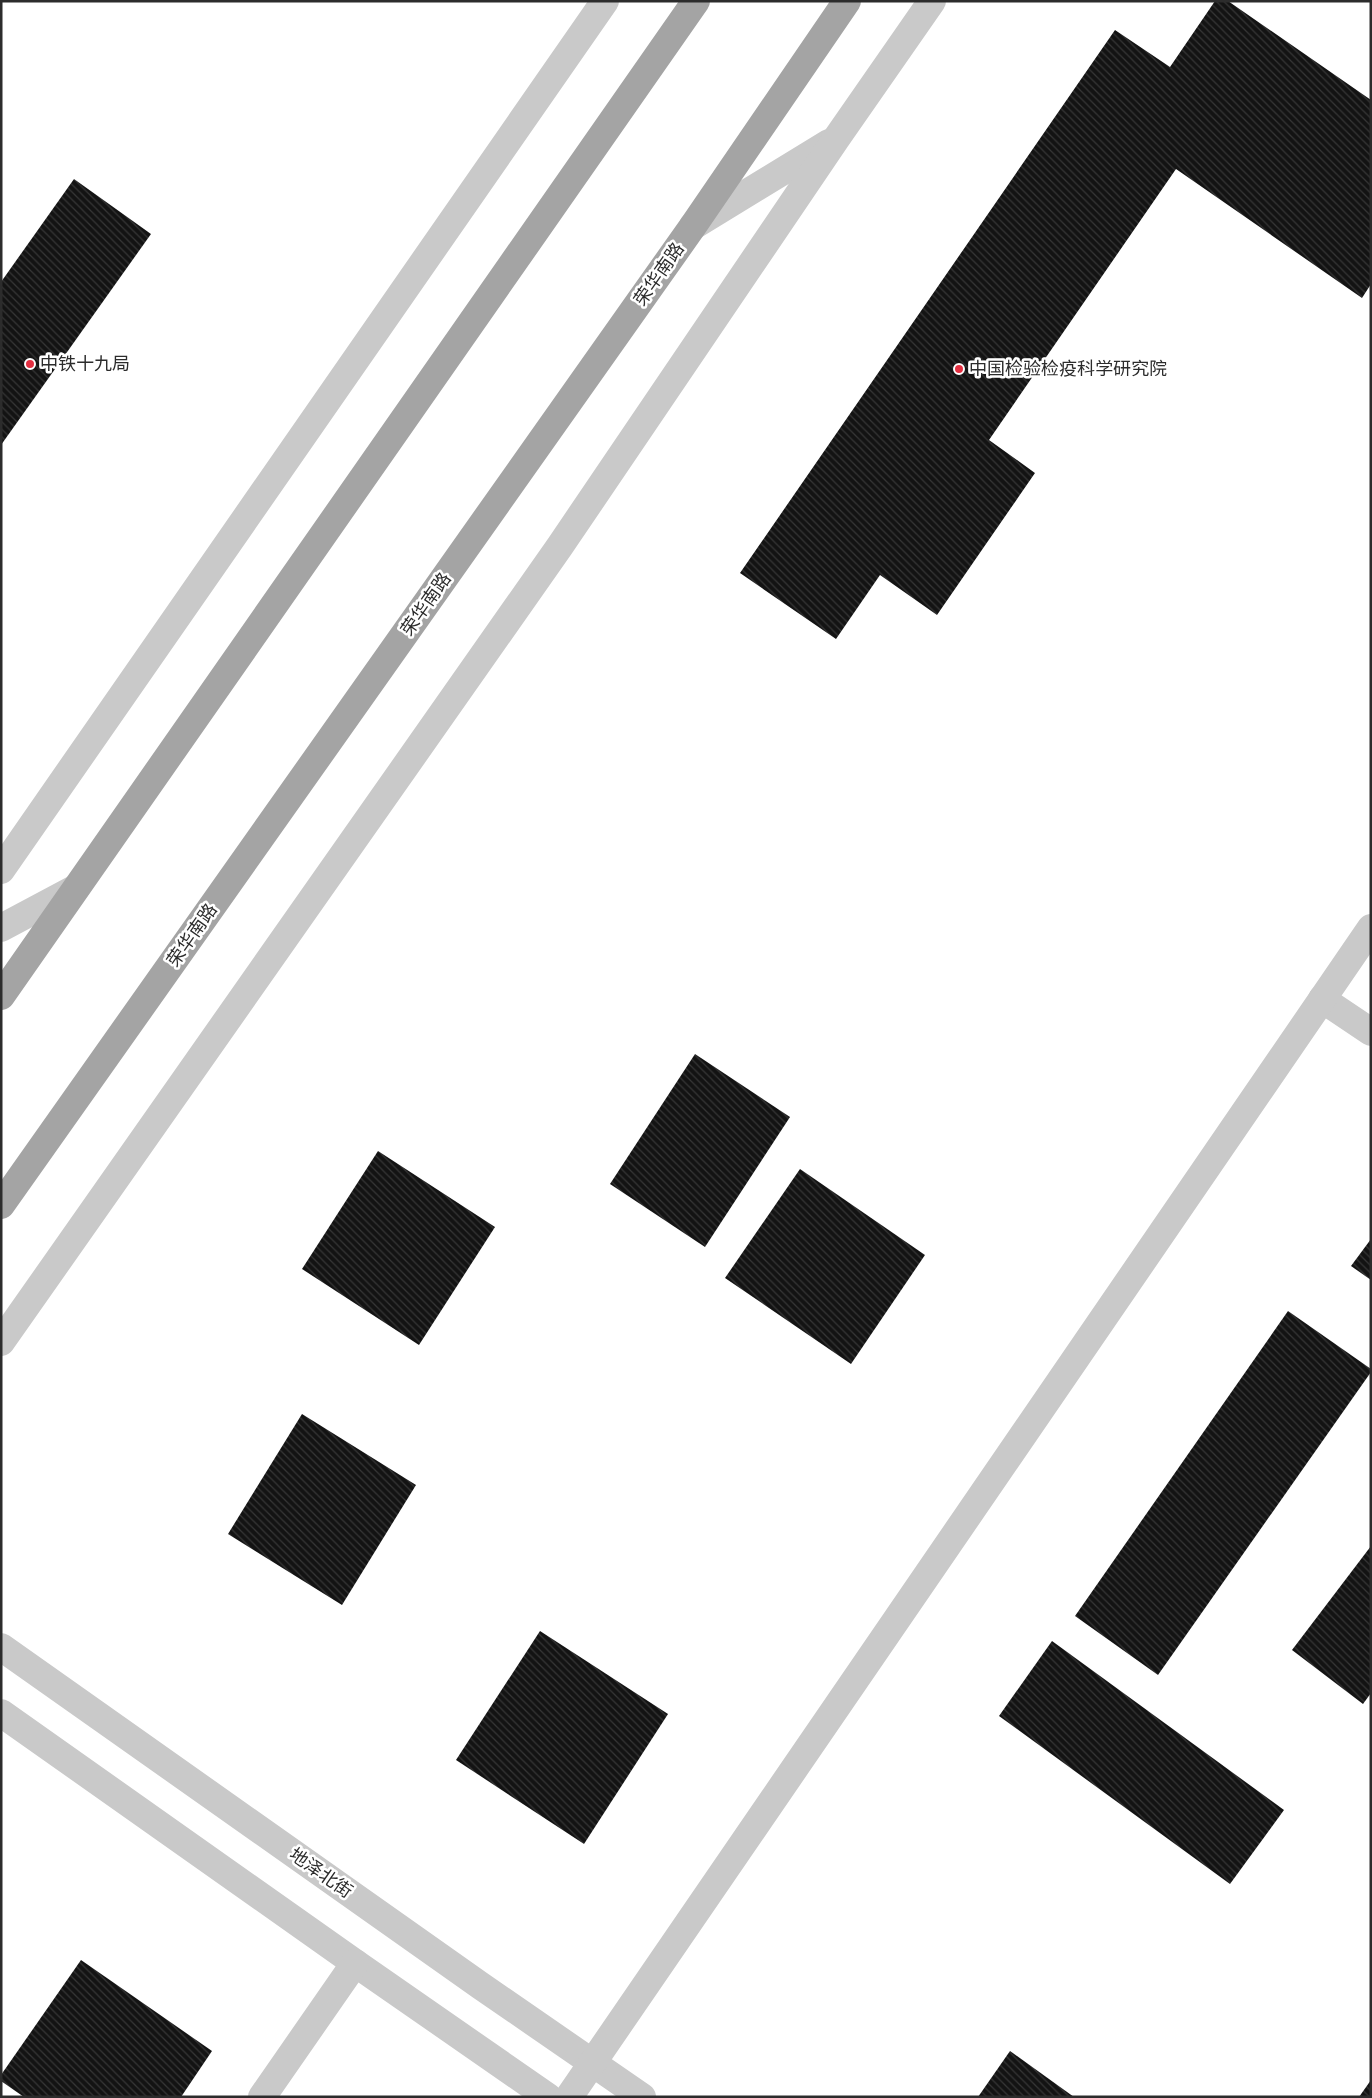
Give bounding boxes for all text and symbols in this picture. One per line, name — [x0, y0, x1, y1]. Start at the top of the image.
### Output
street label: 荣华南路 — [628, 237, 689, 310]
place label: 中铁十九局 — [40, 351, 130, 375]
place label: 中国检验检疫科学研究院 — [969, 356, 1167, 380]
marker: 中铁十九局 — [24, 358, 36, 370]
marker: 中国检验检疫科学研究院 — [953, 363, 965, 375]
street label: 荣华南路 — [395, 567, 456, 640]
street label: 荣华南路 — [161, 898, 222, 971]
street label: 地泽北街 — [285, 1842, 358, 1903]

